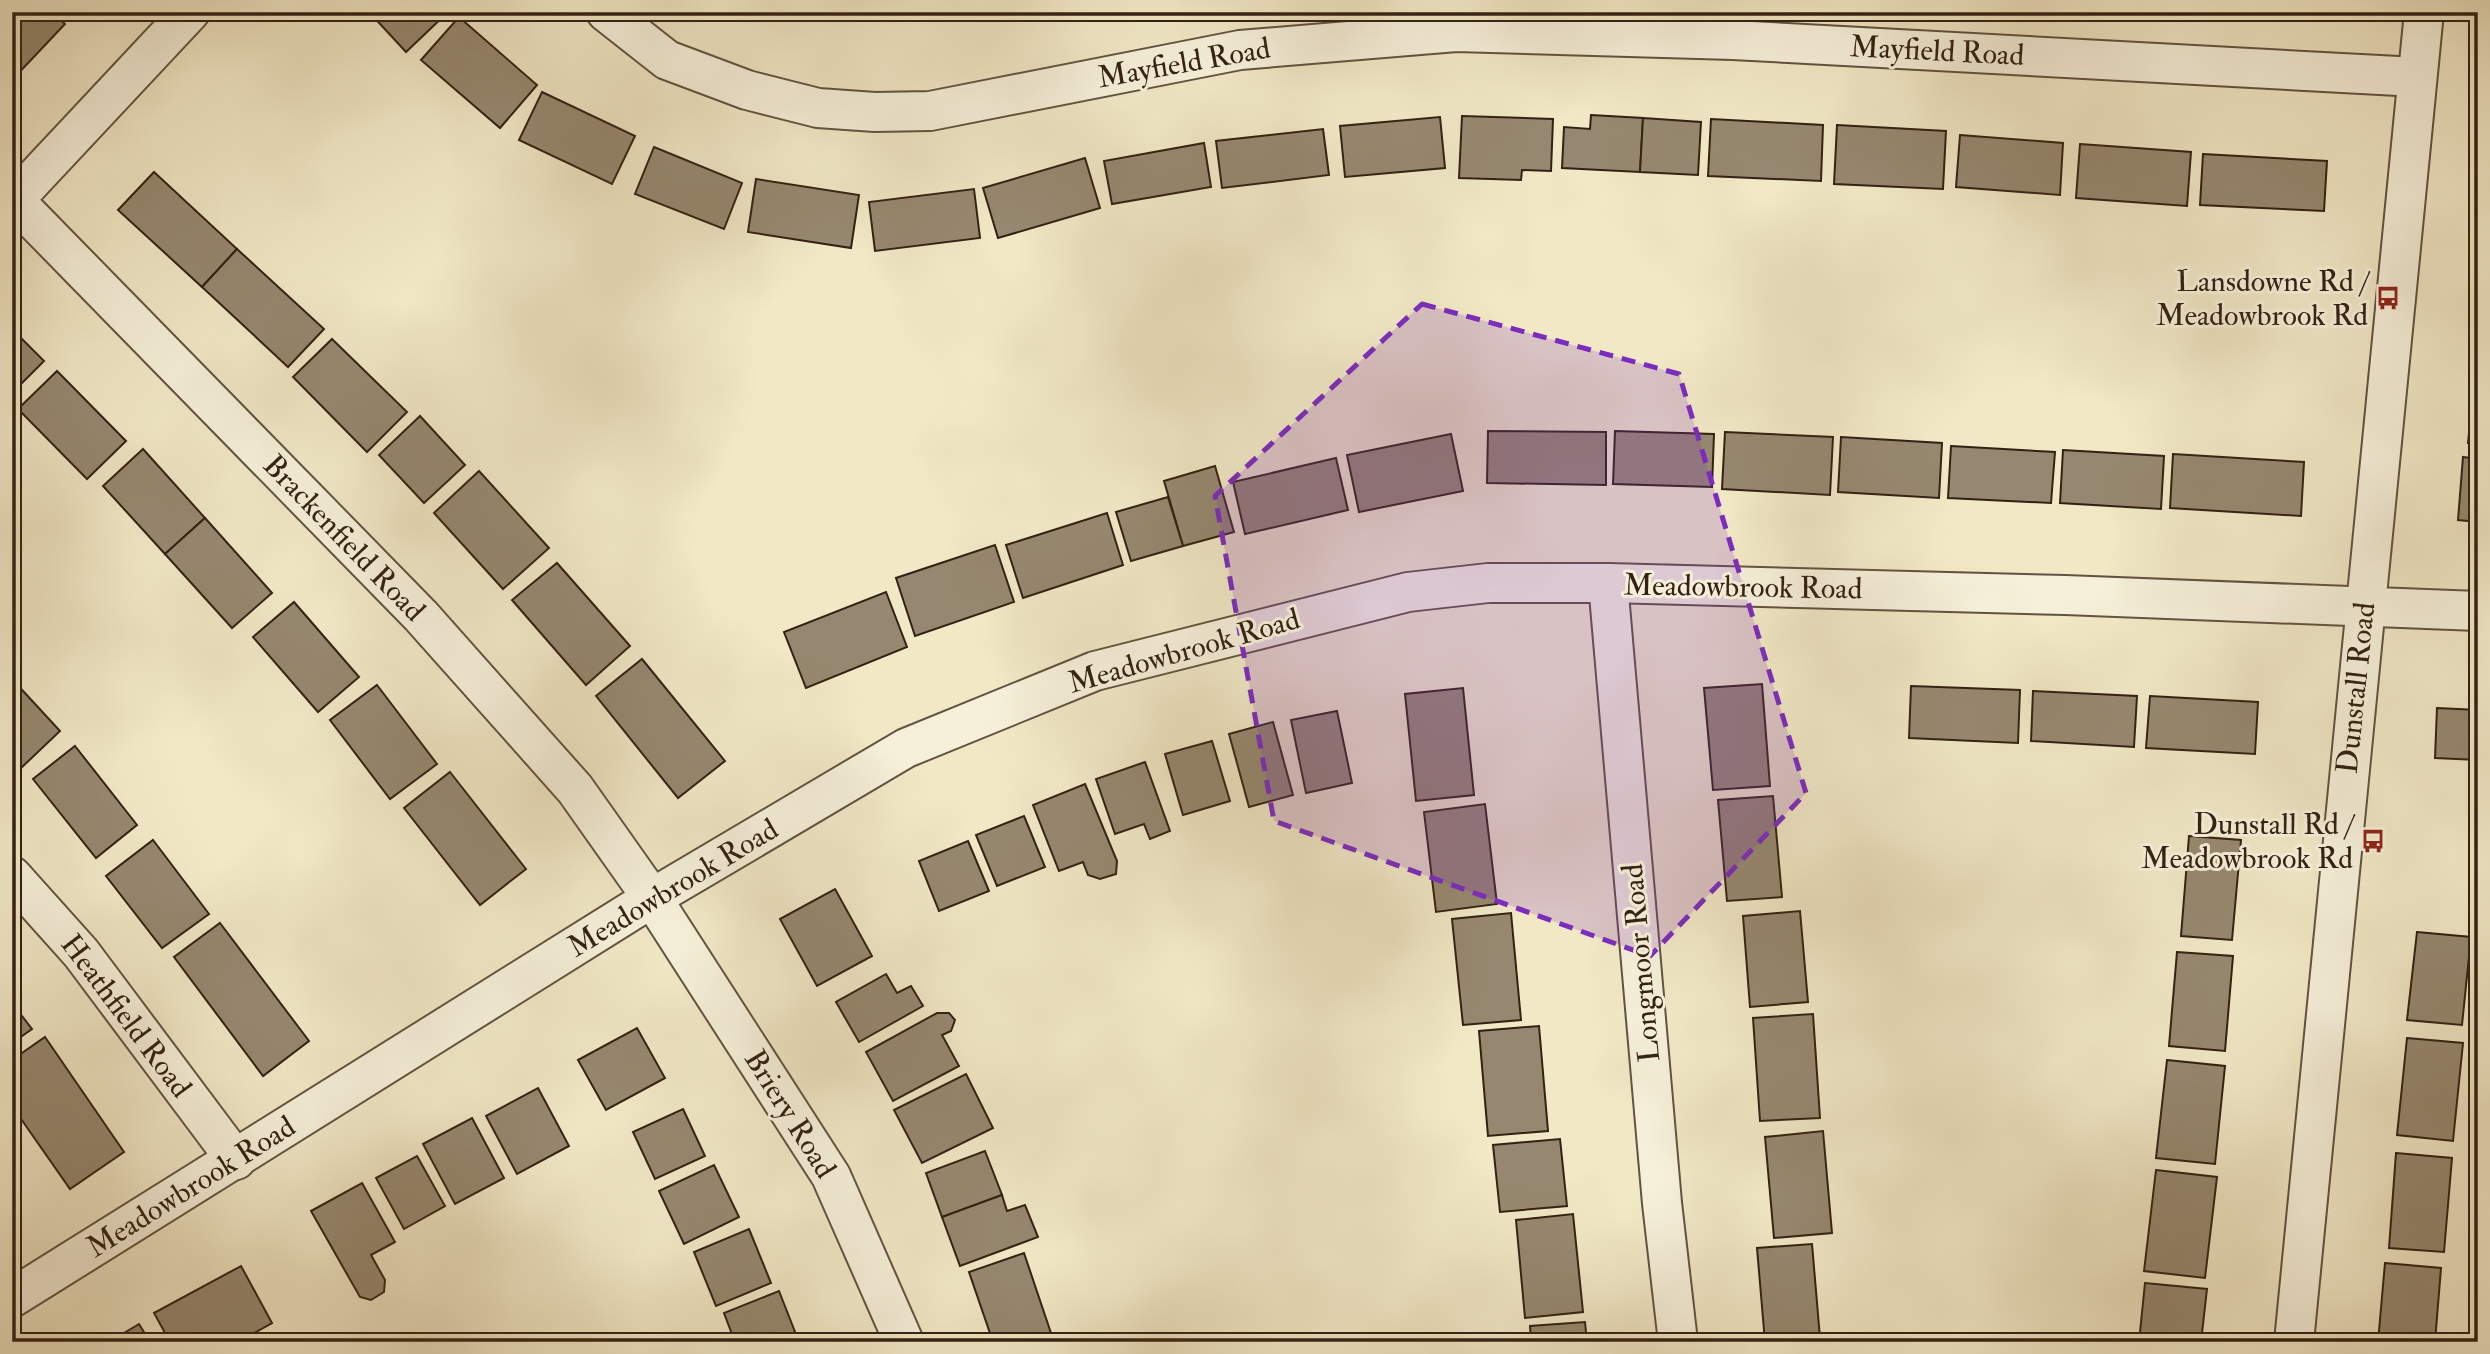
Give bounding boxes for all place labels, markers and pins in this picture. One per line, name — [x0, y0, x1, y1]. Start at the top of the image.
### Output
place label: Lansdowne Rd / Meadowbrook Rd — [2156, 263, 2371, 334]
bus stop icon: Lansdowne Rd / Meadowbrook Rd — [2374, 284, 2402, 312]
place label: Dunstall Rd / Meadowbrook Rd — [2141, 806, 2356, 877]
bus stop icon: Dunstall Rd / Meadowbrook Rd — [2359, 827, 2387, 855]

